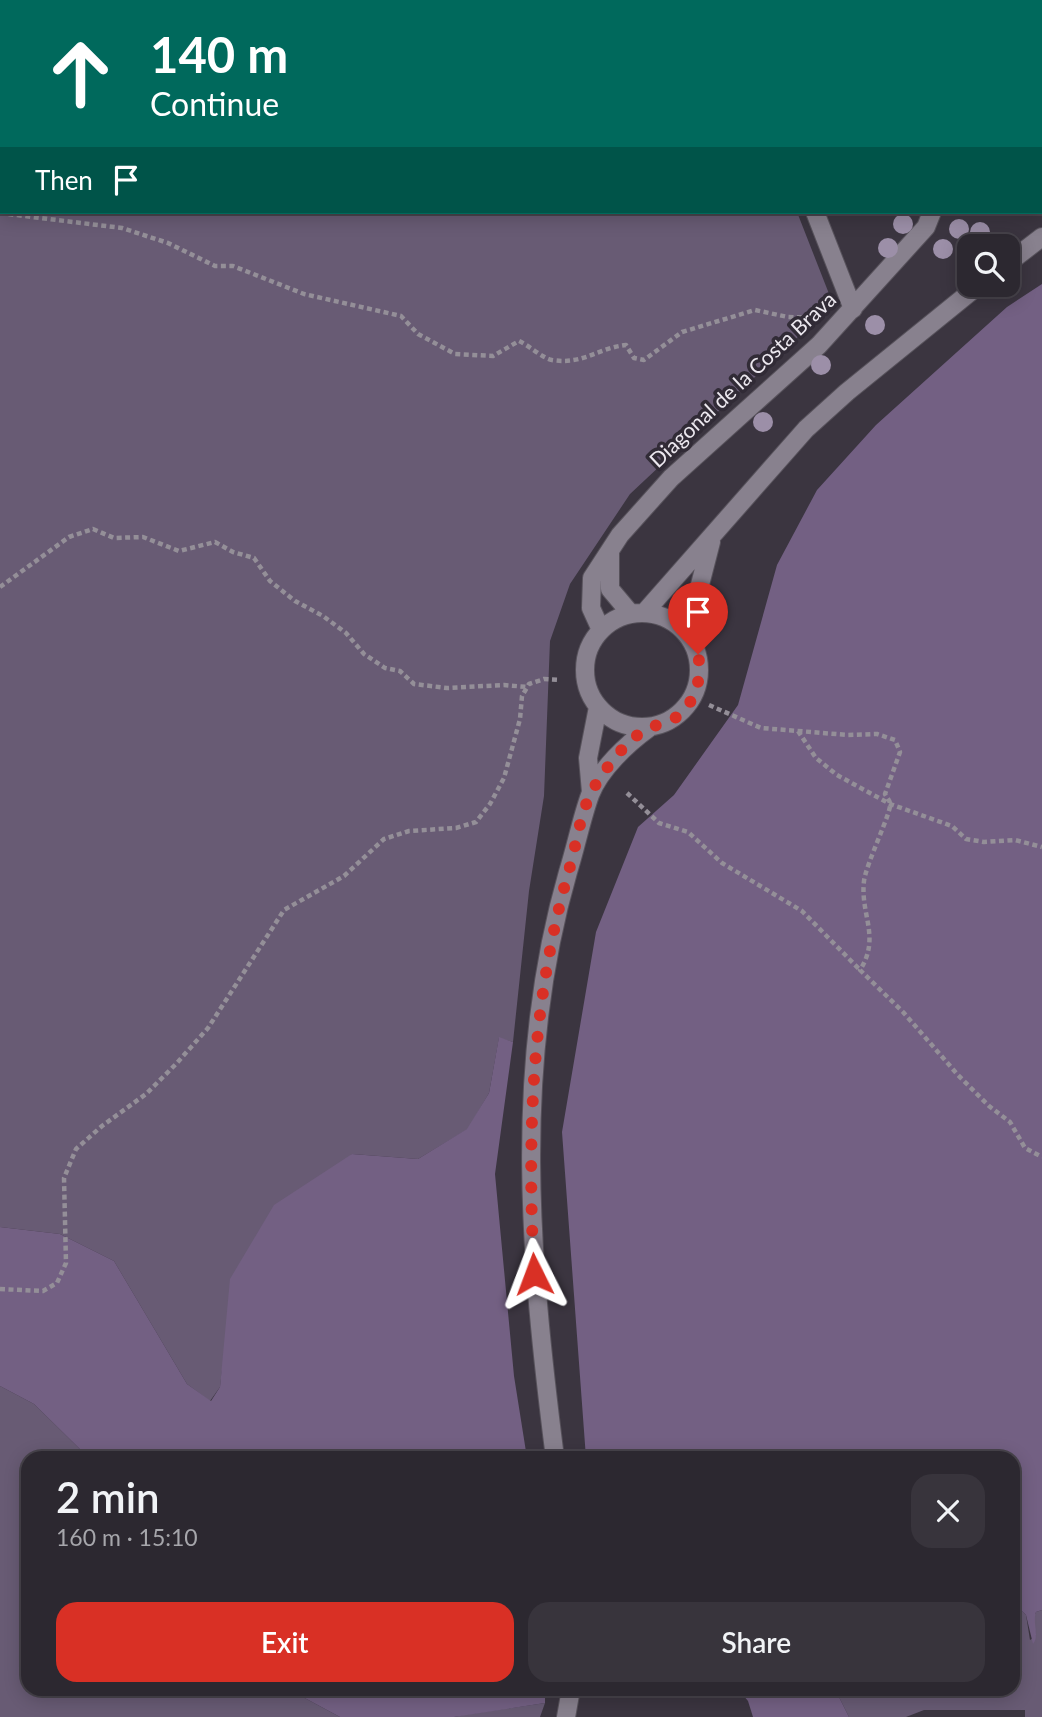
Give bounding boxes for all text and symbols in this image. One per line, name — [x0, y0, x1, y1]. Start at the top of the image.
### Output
text: 140 m — [150, 25, 288, 83]
icon: ahead — [35, 28, 126, 119]
text: Continue — [150, 84, 279, 123]
icon: arrive — [107, 161, 145, 199]
text: Then — [35, 164, 93, 196]
map controls — [957, 234, 1020, 297]
button: search — [957, 234, 1020, 297]
street label: Diagonal de la Costa Brava — [644, 286, 840, 472]
pin — [668, 582, 728, 654]
icon: arrive — [679, 593, 717, 631]
position arrow — [497, 1237, 571, 1311]
text: 2 min — [56, 1472, 160, 1522]
button: close — [911, 1474, 985, 1548]
text: 160 m · 15:10 — [56, 1523, 198, 1551]
button: Exit — [56, 1602, 514, 1682]
button: Share — [528, 1602, 985, 1682]

